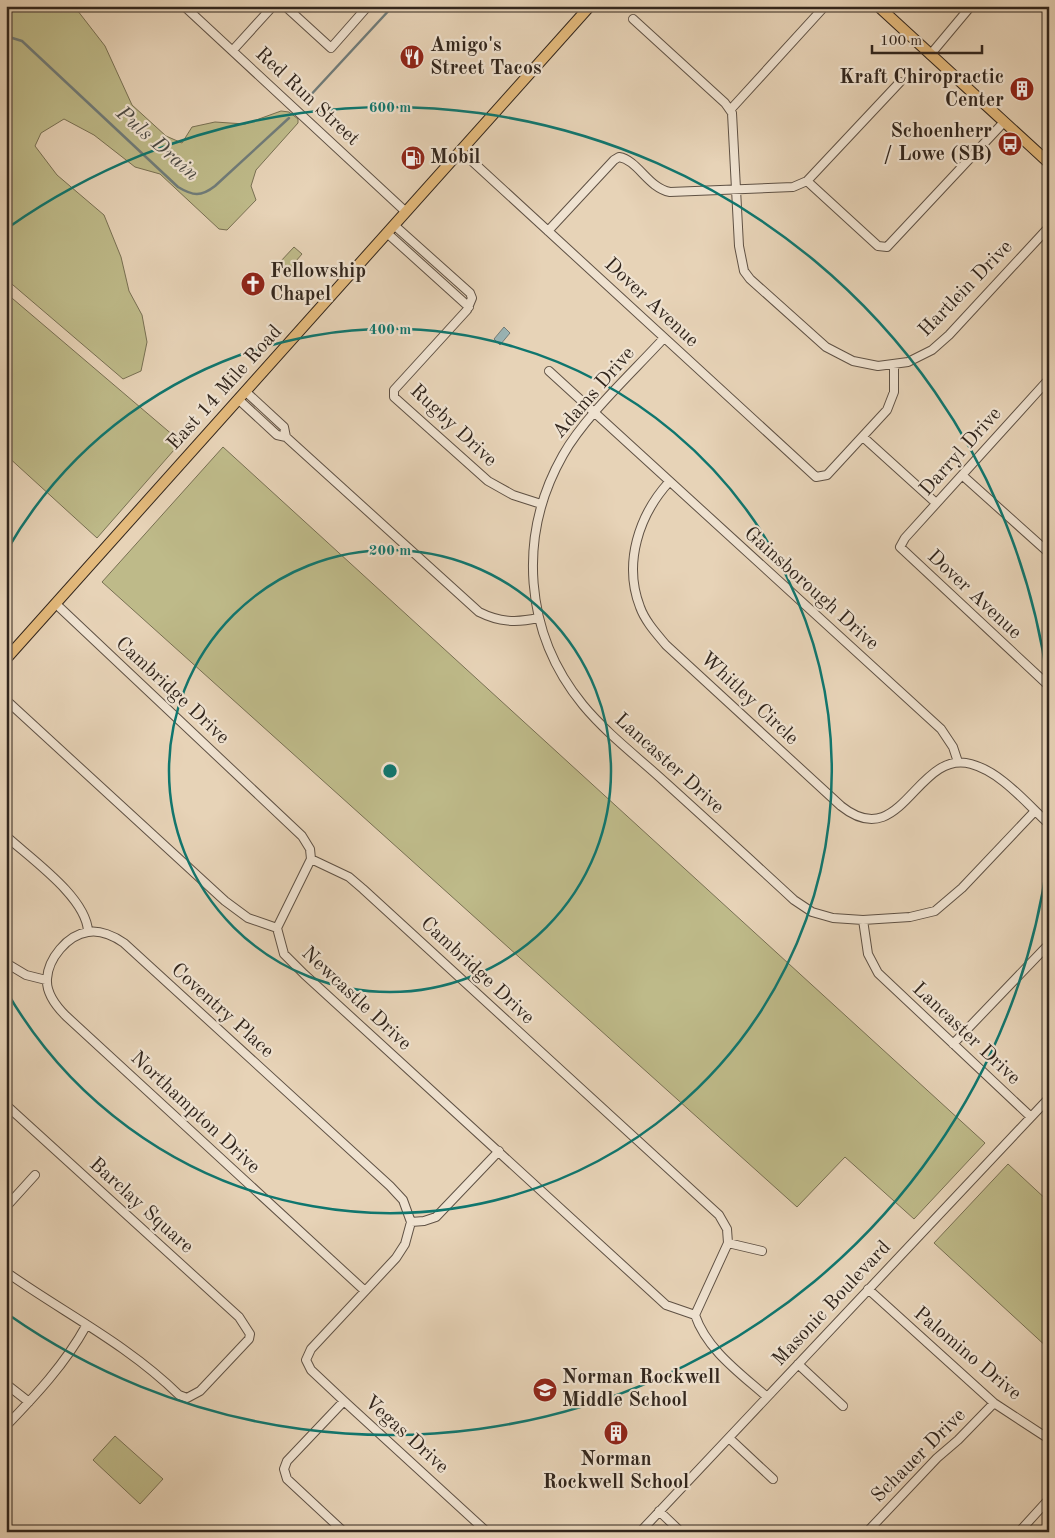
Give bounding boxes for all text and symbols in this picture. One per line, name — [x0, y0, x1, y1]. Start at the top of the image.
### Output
scale bar — [872, 22, 982, 54]
text: 100 m — [880, 34, 922, 49]
place label: Amigo's Street Tacos — [430, 36, 542, 79]
street label: Red Run Street — [251, 44, 363, 150]
restaurant icon: Amigo's Street Tacos — [399, 44, 425, 70]
place label: Kraft Chiropractic Center — [839, 68, 1004, 111]
building icon: Kraft Chiropractic Center — [1009, 76, 1035, 102]
text: 600 m — [369, 101, 411, 116]
water label: Puls Drain — [111, 102, 202, 185]
place label: Schoenherr / Lowe (SB) — [883, 122, 992, 165]
bus stop icon: Schoenherr / Lowe (SB) — [997, 131, 1023, 157]
fuel station icon: Mobil — [400, 145, 426, 171]
place label: Mobil — [430, 148, 481, 168]
street label: Hartlein Drive — [915, 237, 1017, 341]
street label: Dover Avenue — [600, 254, 702, 352]
place label: Fellowship Chapel — [270, 262, 366, 305]
church icon: Fellowship Chapel — [240, 271, 266, 297]
street label: East 14 Mile Road — [164, 322, 286, 454]
text: 400 m — [369, 323, 411, 338]
street label: Adams Drive — [549, 343, 639, 443]
street label: Rugby Drive — [406, 381, 500, 471]
street label: Darryl Drive — [916, 404, 1006, 500]
street label: Gainsborough Drive — [740, 524, 882, 654]
text: 200 m — [369, 544, 411, 559]
street label: Dover Avenue — [923, 546, 1025, 644]
street label: Cambridge Drive — [111, 634, 233, 748]
street label: Whitley Circle — [696, 649, 802, 749]
street label: Lancaster Drive — [611, 710, 727, 818]
centre of rings — [381, 762, 399, 780]
street label: Cambridge Drive — [416, 914, 538, 1028]
street label: Newcastle Drive — [297, 943, 415, 1055]
street label: Coventry Place — [167, 960, 277, 1062]
street label: Lancaster Drive — [908, 979, 1024, 1089]
street label: Northampton Drive — [126, 1048, 264, 1178]
street label: Barclay Square — [85, 1154, 197, 1258]
street label: Masonic Boulevard — [769, 1237, 895, 1371]
street label: Palomino Drive — [909, 1303, 1025, 1405]
place label: Norman Rockwell Middle School — [562, 1368, 720, 1411]
school or university icon: Norman Rockwell Middle School — [532, 1377, 558, 1403]
street label: Vegas Drive — [360, 1392, 452, 1478]
street label: Schauer Drive — [868, 1405, 970, 1507]
building icon: Norman Rockwell School — [603, 1420, 629, 1446]
place label: Norman Rockwell School — [543, 1450, 689, 1493]

